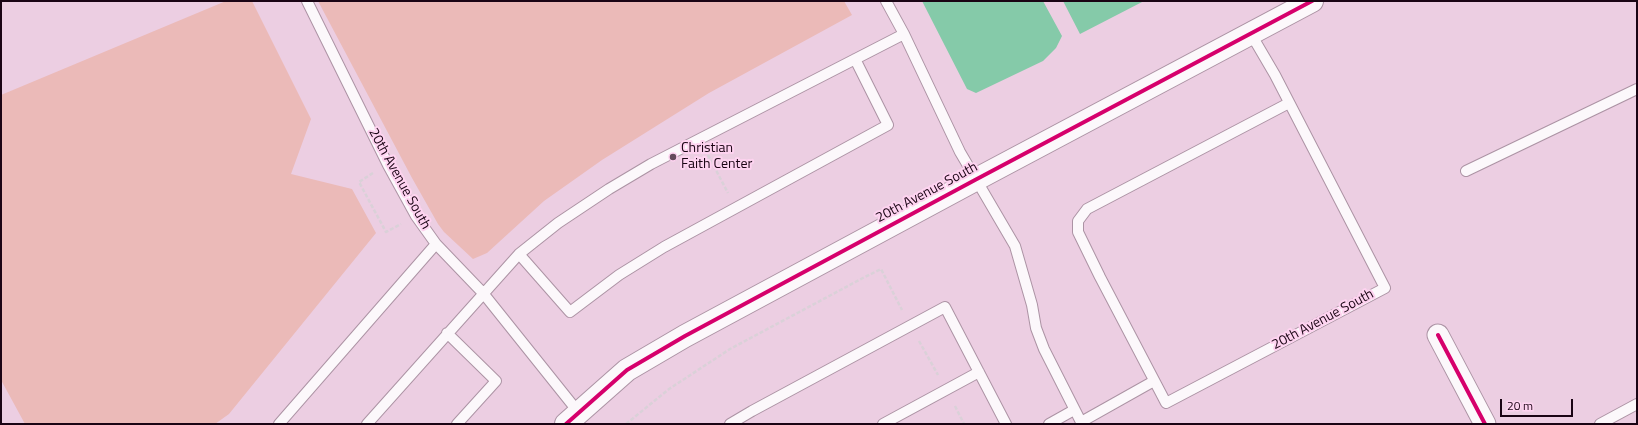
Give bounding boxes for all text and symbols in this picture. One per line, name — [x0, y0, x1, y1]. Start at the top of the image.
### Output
street label: 20th Avenue South — [364, 126, 434, 232]
place label: Christian Faith Center — [681, 141, 752, 174]
marker: Christian Faith Center — [668, 152, 678, 162]
street label: 20th Avenue South — [873, 159, 981, 227]
street label: 20th Avenue South — [1269, 286, 1377, 354]
scale bar — [1502, 391, 1575, 417]
text: 20 m — [1507, 396, 1533, 415]

